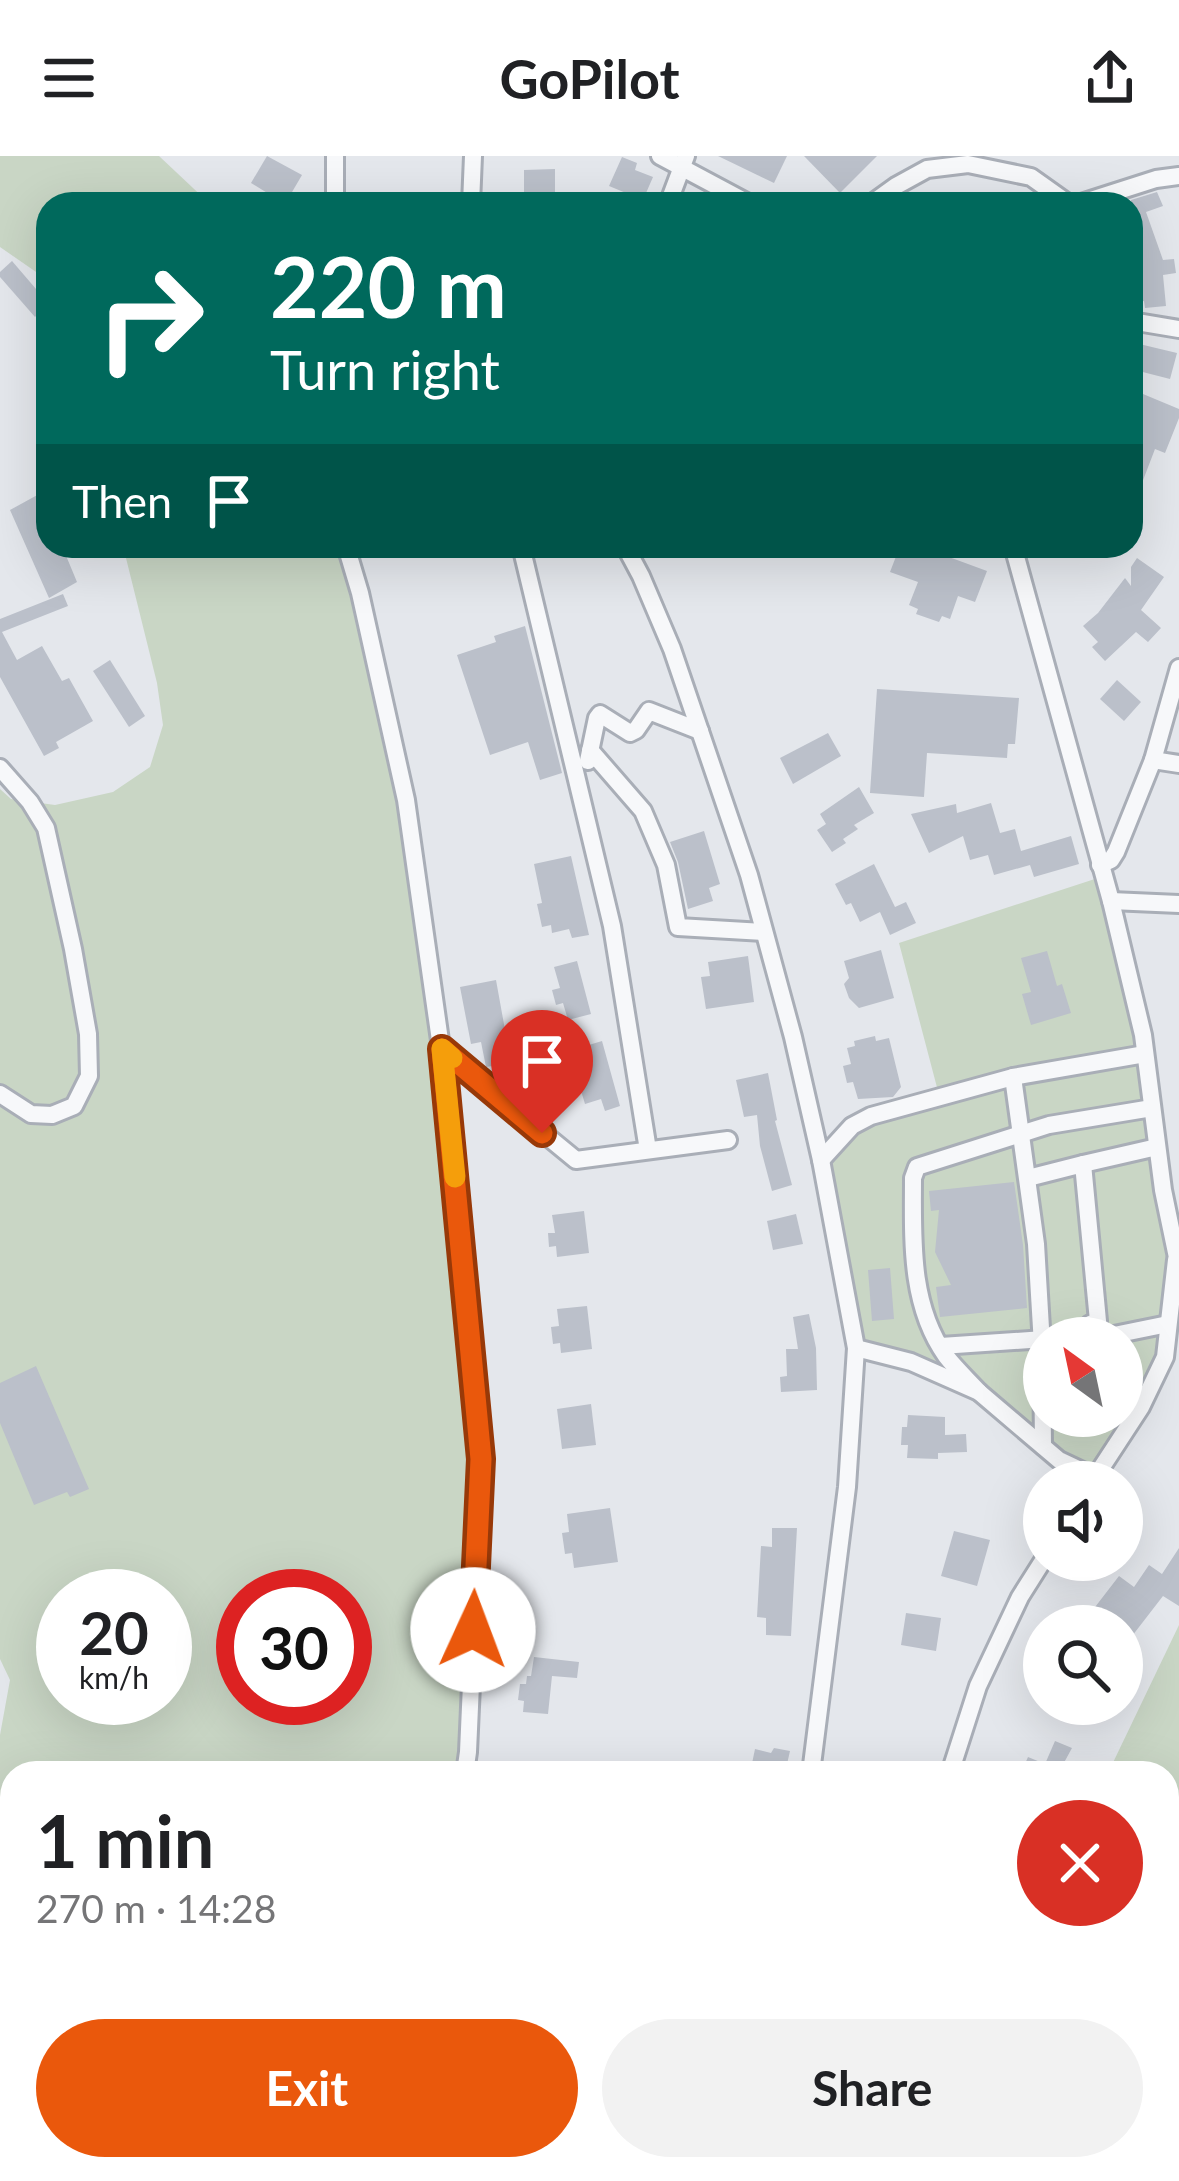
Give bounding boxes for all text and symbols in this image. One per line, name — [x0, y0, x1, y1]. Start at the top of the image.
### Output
icon: menu — [36, 45, 102, 111]
icon: share — [1077, 45, 1143, 111]
text: GoPilot — [499, 46, 680, 111]
text: 220 m — [270, 235, 507, 336]
icon: right — [72, 240, 228, 396]
text: Turn right — [270, 337, 500, 402]
icon: arrive — [196, 468, 262, 534]
text: Then — [72, 474, 172, 528]
pin — [491, 1010, 593, 1133]
icon: arrive — [509, 1028, 575, 1094]
north arrow — [1023, 1317, 1143, 1437]
map controls — [1023, 1317, 1143, 1725]
button: sound — [1023, 1461, 1143, 1581]
position arrow — [410, 1567, 536, 1693]
speed limit sign: 30 — [216, 1569, 372, 1725]
text: 20 — [79, 1596, 149, 1668]
button: search — [1023, 1605, 1143, 1725]
text: km/h — [79, 1659, 149, 1695]
text: 1 min — [36, 1797, 214, 1883]
button: close — [1017, 1800, 1143, 1926]
text: 270 m · 14:28 — [36, 1885, 276, 1931]
button: Exit — [36, 2019, 578, 2157]
button: Share — [602, 2019, 1143, 2157]

